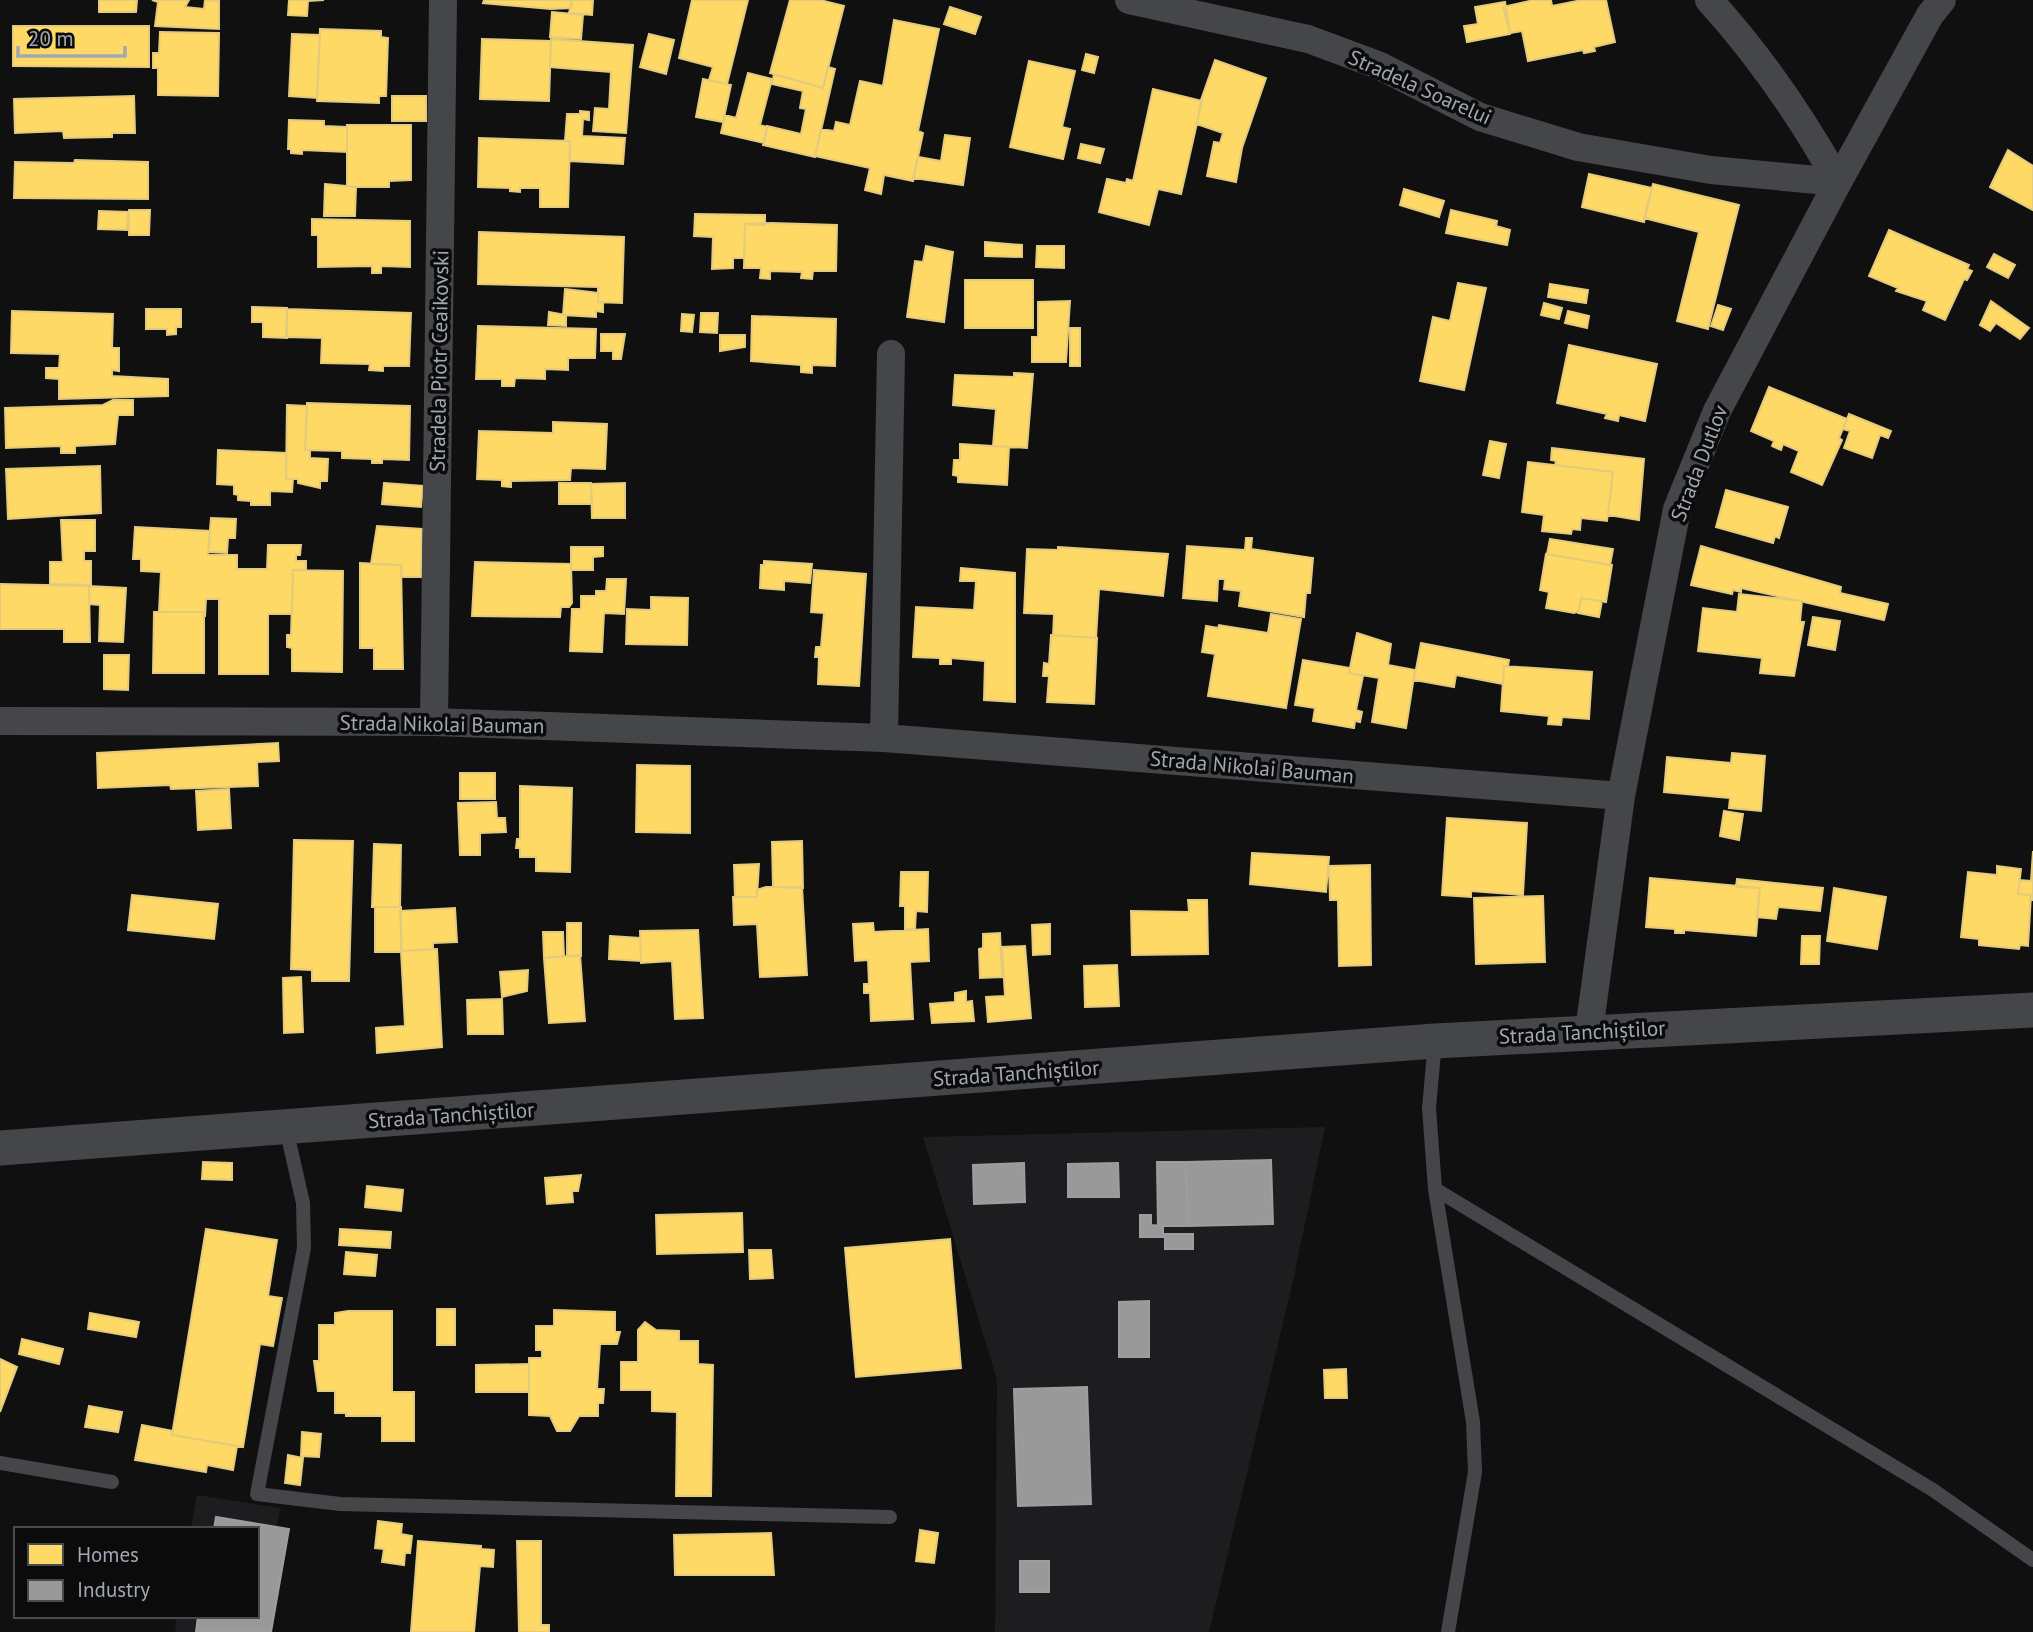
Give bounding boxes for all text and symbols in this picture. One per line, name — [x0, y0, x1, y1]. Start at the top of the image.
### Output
scale bar — [18, 14, 124, 58]
text: 20 m — [28, 25, 74, 52]
street label: Stradela Soarelui — [1344, 43, 1496, 131]
street label: Stradela Piotr Ceaikovski — [424, 250, 454, 472]
street label: Strada Dutlov — [1664, 401, 1734, 525]
street label: Strada Nikolai Bauman — [339, 709, 545, 739]
street label: Strada Nikolai Bauman — [1149, 745, 1355, 789]
street label: Strada Tanchiștilor — [1498, 1014, 1666, 1050]
street label: Strada Tanchiștilor — [932, 1054, 1100, 1092]
street label: Strada Tanchiștilor — [367, 1096, 535, 1134]
legend — [14, 1527, 259, 1618]
text: Homes — [77, 1541, 139, 1568]
text: Industry — [77, 1576, 150, 1603]

